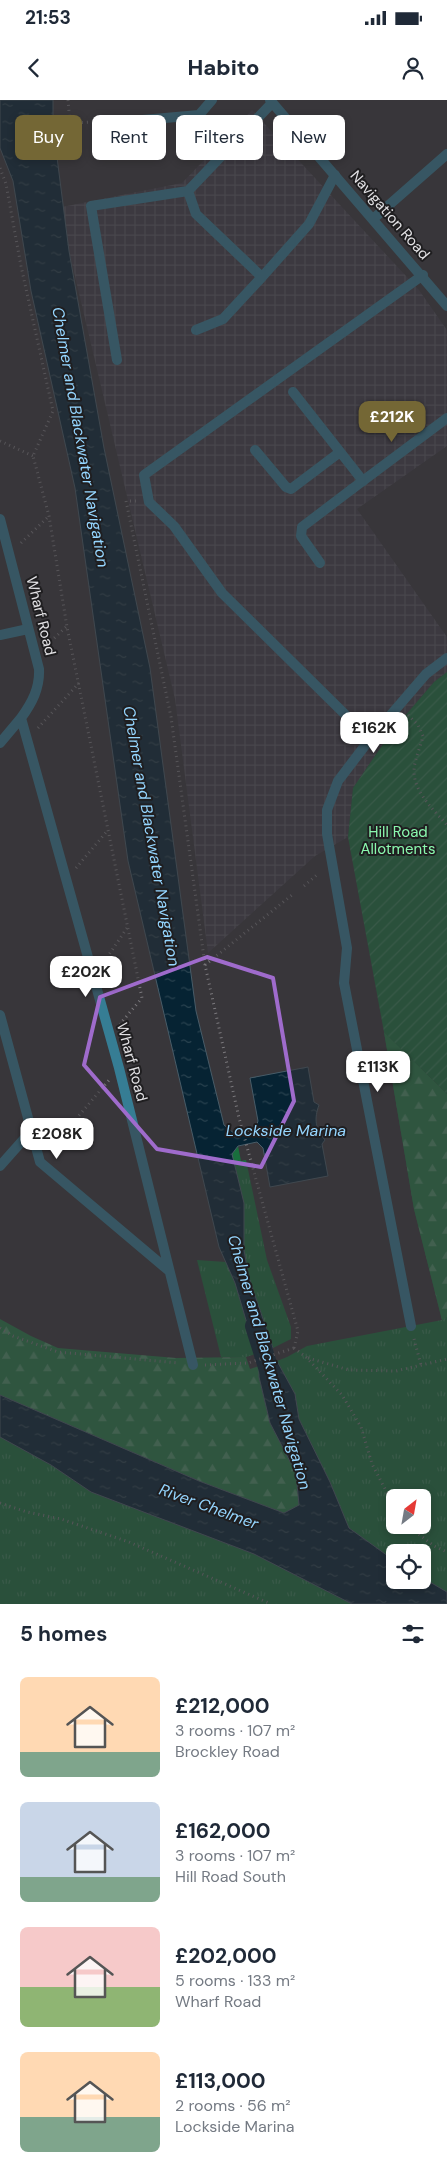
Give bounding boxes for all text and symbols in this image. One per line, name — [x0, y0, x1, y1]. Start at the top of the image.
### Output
text: 21:53 — [25, 5, 71, 30]
text: Habito — [187, 53, 260, 82]
icon: back — [20, 54, 48, 82]
icon: person — [399, 54, 427, 82]
chip: Buy — [15, 115, 82, 160]
chip: Rent — [92, 115, 166, 160]
chip: Filters — [176, 115, 263, 160]
chip: New — [273, 115, 345, 160]
street label: Navigation Road — [346, 166, 434, 264]
water label: Chelmer and Blackwater Navigation — [47, 305, 114, 569]
pin: £212K — [357, 400, 427, 443]
text: £212K — [370, 406, 414, 427]
street label: Wharf Road — [22, 574, 60, 658]
water label: Chelmer and Blackwater Navigation — [118, 704, 185, 968]
pin: £162K — [339, 712, 409, 754]
text: £162K — [351, 717, 397, 738]
park label: Hill Road Allotments — [360, 822, 436, 859]
pin: £202K — [51, 956, 121, 998]
text: £202K — [61, 961, 111, 982]
street label: Wharf Road — [112, 1020, 152, 1104]
pin: £113K — [343, 1050, 413, 1093]
text: £113K — [357, 1056, 399, 1077]
pin: £208K — [22, 1118, 92, 1160]
water label: Lockside Marina — [226, 1120, 346, 1141]
text: £208K — [31, 1123, 83, 1144]
water label: Chelmer and Blackwater Navigation — [223, 1232, 316, 1492]
water label: River Chelmer — [156, 1479, 262, 1534]
north arrow — [386, 1489, 431, 1534]
map controls — [386, 1489, 431, 1589]
button: locate — [386, 1544, 431, 1589]
text: 5 homes — [20, 1620, 107, 1648]
icon: filters — [399, 1620, 427, 1648]
text: £212,000 — [175, 1692, 270, 1720]
icon: home — [60, 1697, 120, 1757]
text: 3 rooms · 107 m² — [175, 1720, 295, 1741]
text: Brockley Road — [175, 1741, 280, 1762]
text: £162,000 — [175, 1817, 271, 1845]
icon: home — [60, 1822, 120, 1882]
text: 3 rooms · 107 m² — [175, 1845, 295, 1866]
text: Hill Road South — [175, 1866, 286, 1887]
text: £202,000 — [175, 1942, 277, 1970]
icon: home — [60, 1947, 120, 2007]
text: 5 rooms · 133 m² — [175, 1970, 295, 1991]
text: Wharf Road — [175, 1991, 261, 2012]
text: £113,000 — [175, 2067, 266, 2095]
icon: home — [60, 2072, 120, 2132]
text: 2 rooms · 56 m² — [175, 2095, 291, 2116]
text: Lockside Marina — [175, 2116, 294, 2137]

